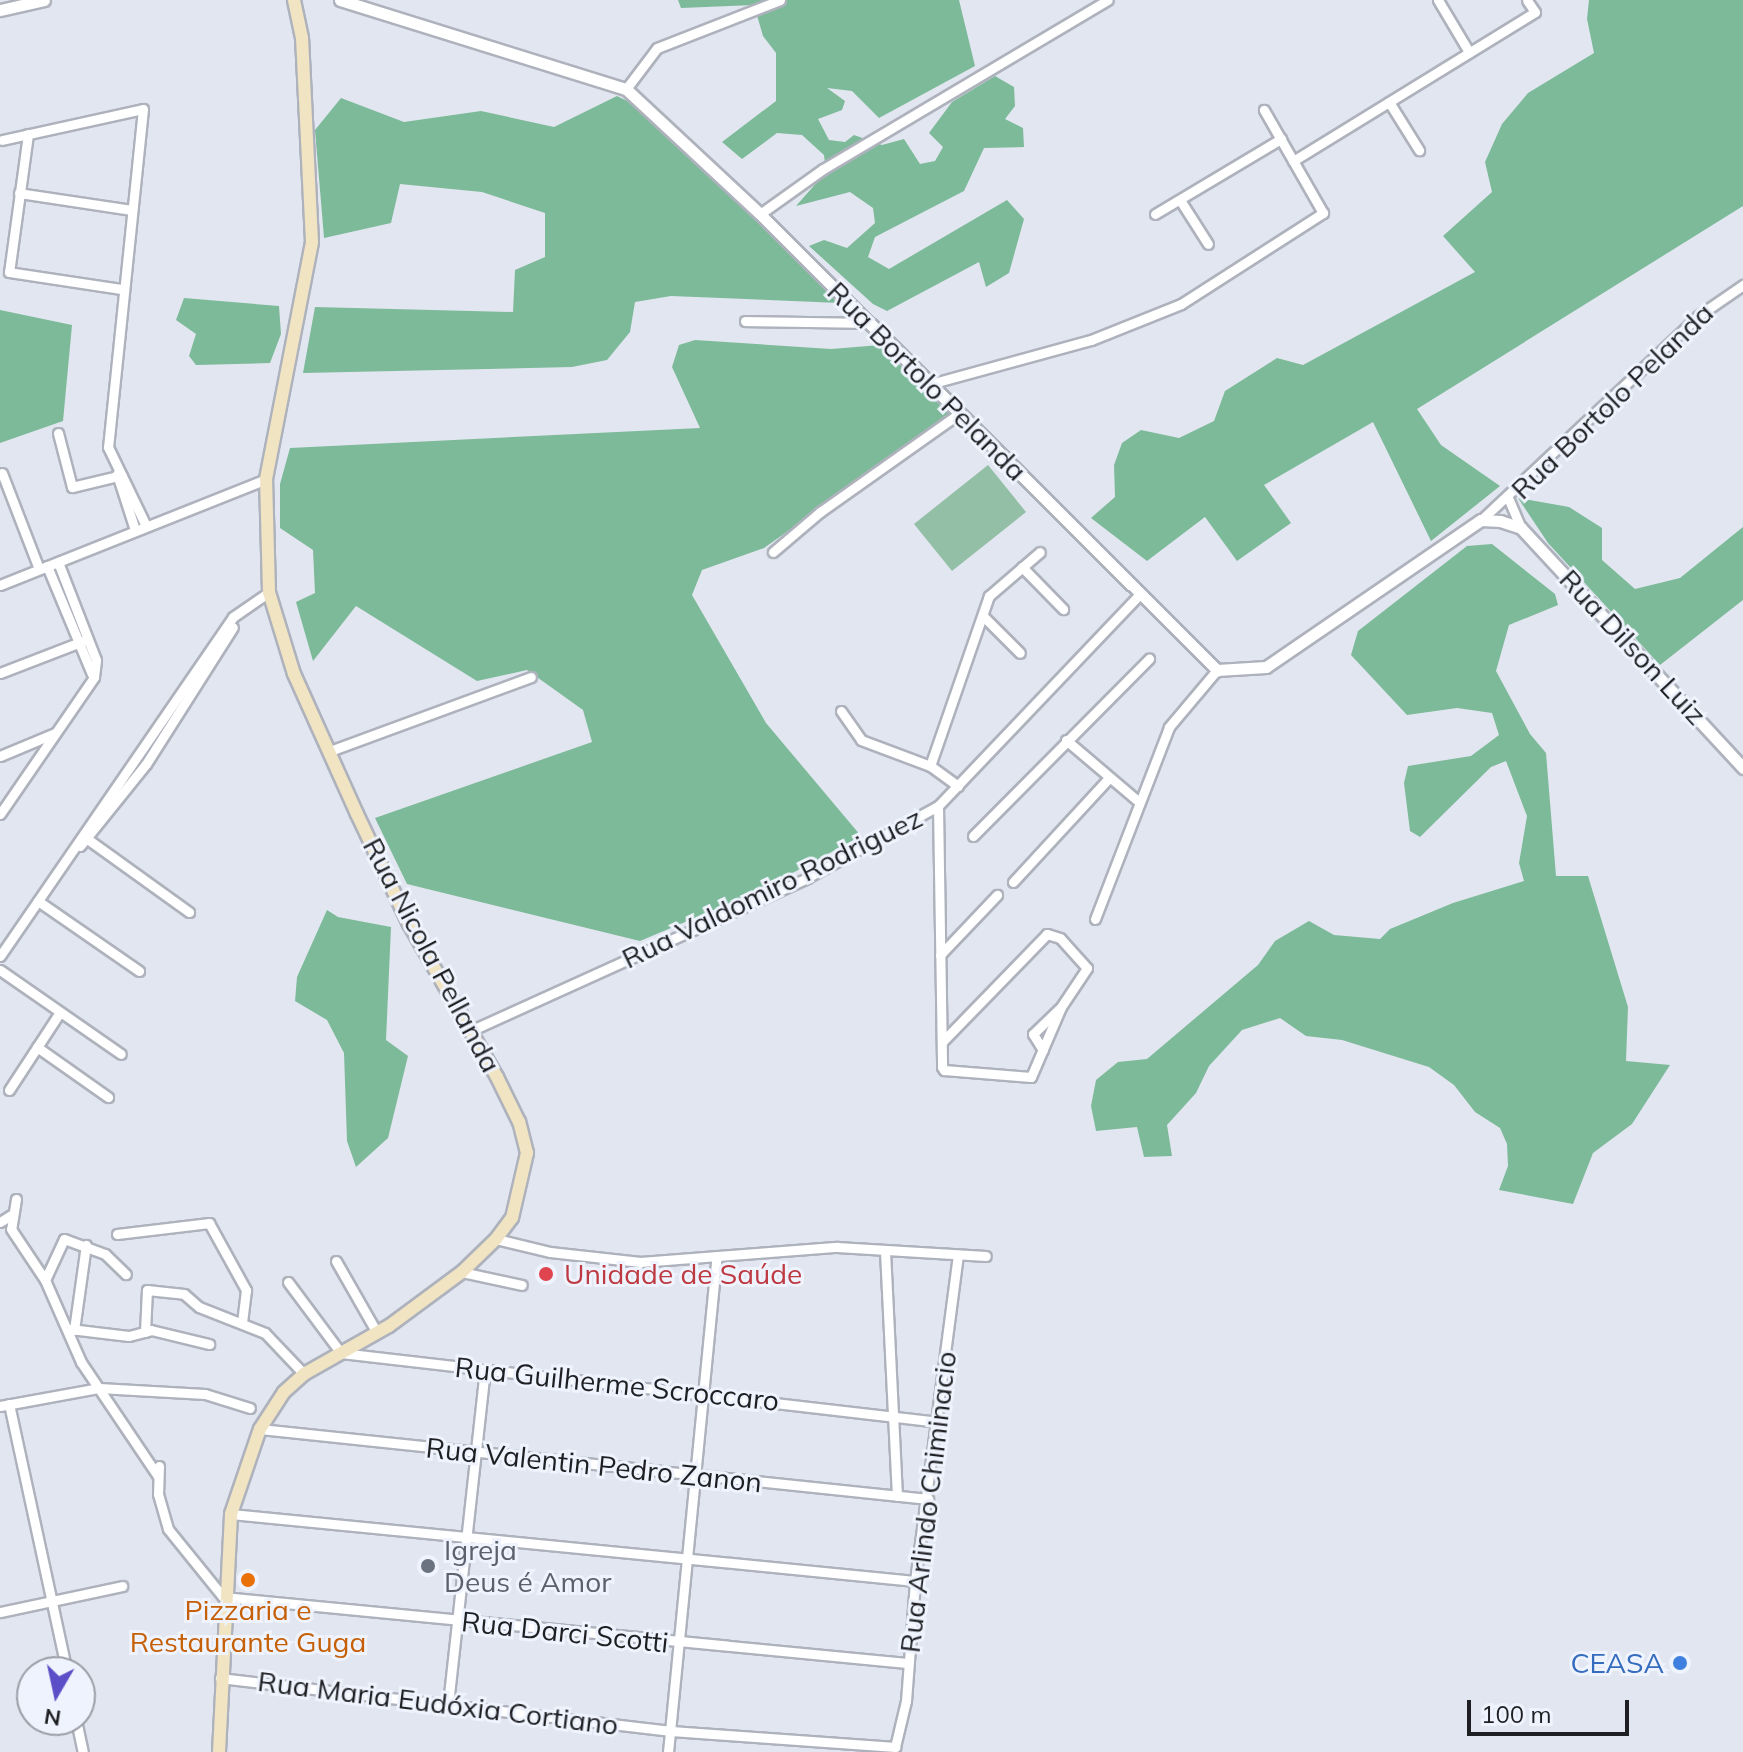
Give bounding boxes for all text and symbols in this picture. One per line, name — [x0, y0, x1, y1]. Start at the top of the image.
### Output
street label: Rua Bortolo Pelanda — [821, 275, 1033, 487]
street label: Rua Bortolo Pelanda — [1504, 296, 1720, 506]
street label: Rua Dilson Luiz — [1553, 562, 1713, 732]
street label: Rua Valdomiro Rodriguez — [616, 801, 928, 975]
street label: Rua Nicola Pellanda — [356, 832, 508, 1078]
place label: Unidade de Saúde — [564, 1257, 802, 1291]
marker: Unidade de Saúde — [535, 1263, 557, 1285]
street label: Rua Arlindo Chiminacio — [893, 1349, 963, 1655]
street label: Rua Guilherme Scroccaro — [453, 1350, 781, 1418]
street label: Rua Valentin Pedro Zanon — [424, 1431, 764, 1499]
place label: Igreja Deus é Amor — [444, 1533, 611, 1599]
marker: Igreja Deus é Amor — [419, 1557, 437, 1575]
marker: Pizzaria e Restaurante Guga — [239, 1571, 257, 1589]
place label: Pizzaria e Restaurante Guga — [130, 1593, 366, 1659]
street label: Rua Darci Scotti — [460, 1604, 670, 1660]
place label: CEASA — [1570, 1646, 1664, 1680]
marker: CEASA — [1671, 1654, 1689, 1672]
north arrow — [16, 1656, 96, 1736]
street label: Rua Maria Eudóxia Cortiano — [256, 1664, 620, 1742]
scale bar — [1471, 1684, 1633, 1734]
text: 100 m — [1481, 1699, 1552, 1729]
text: N — [42, 1703, 63, 1733]

